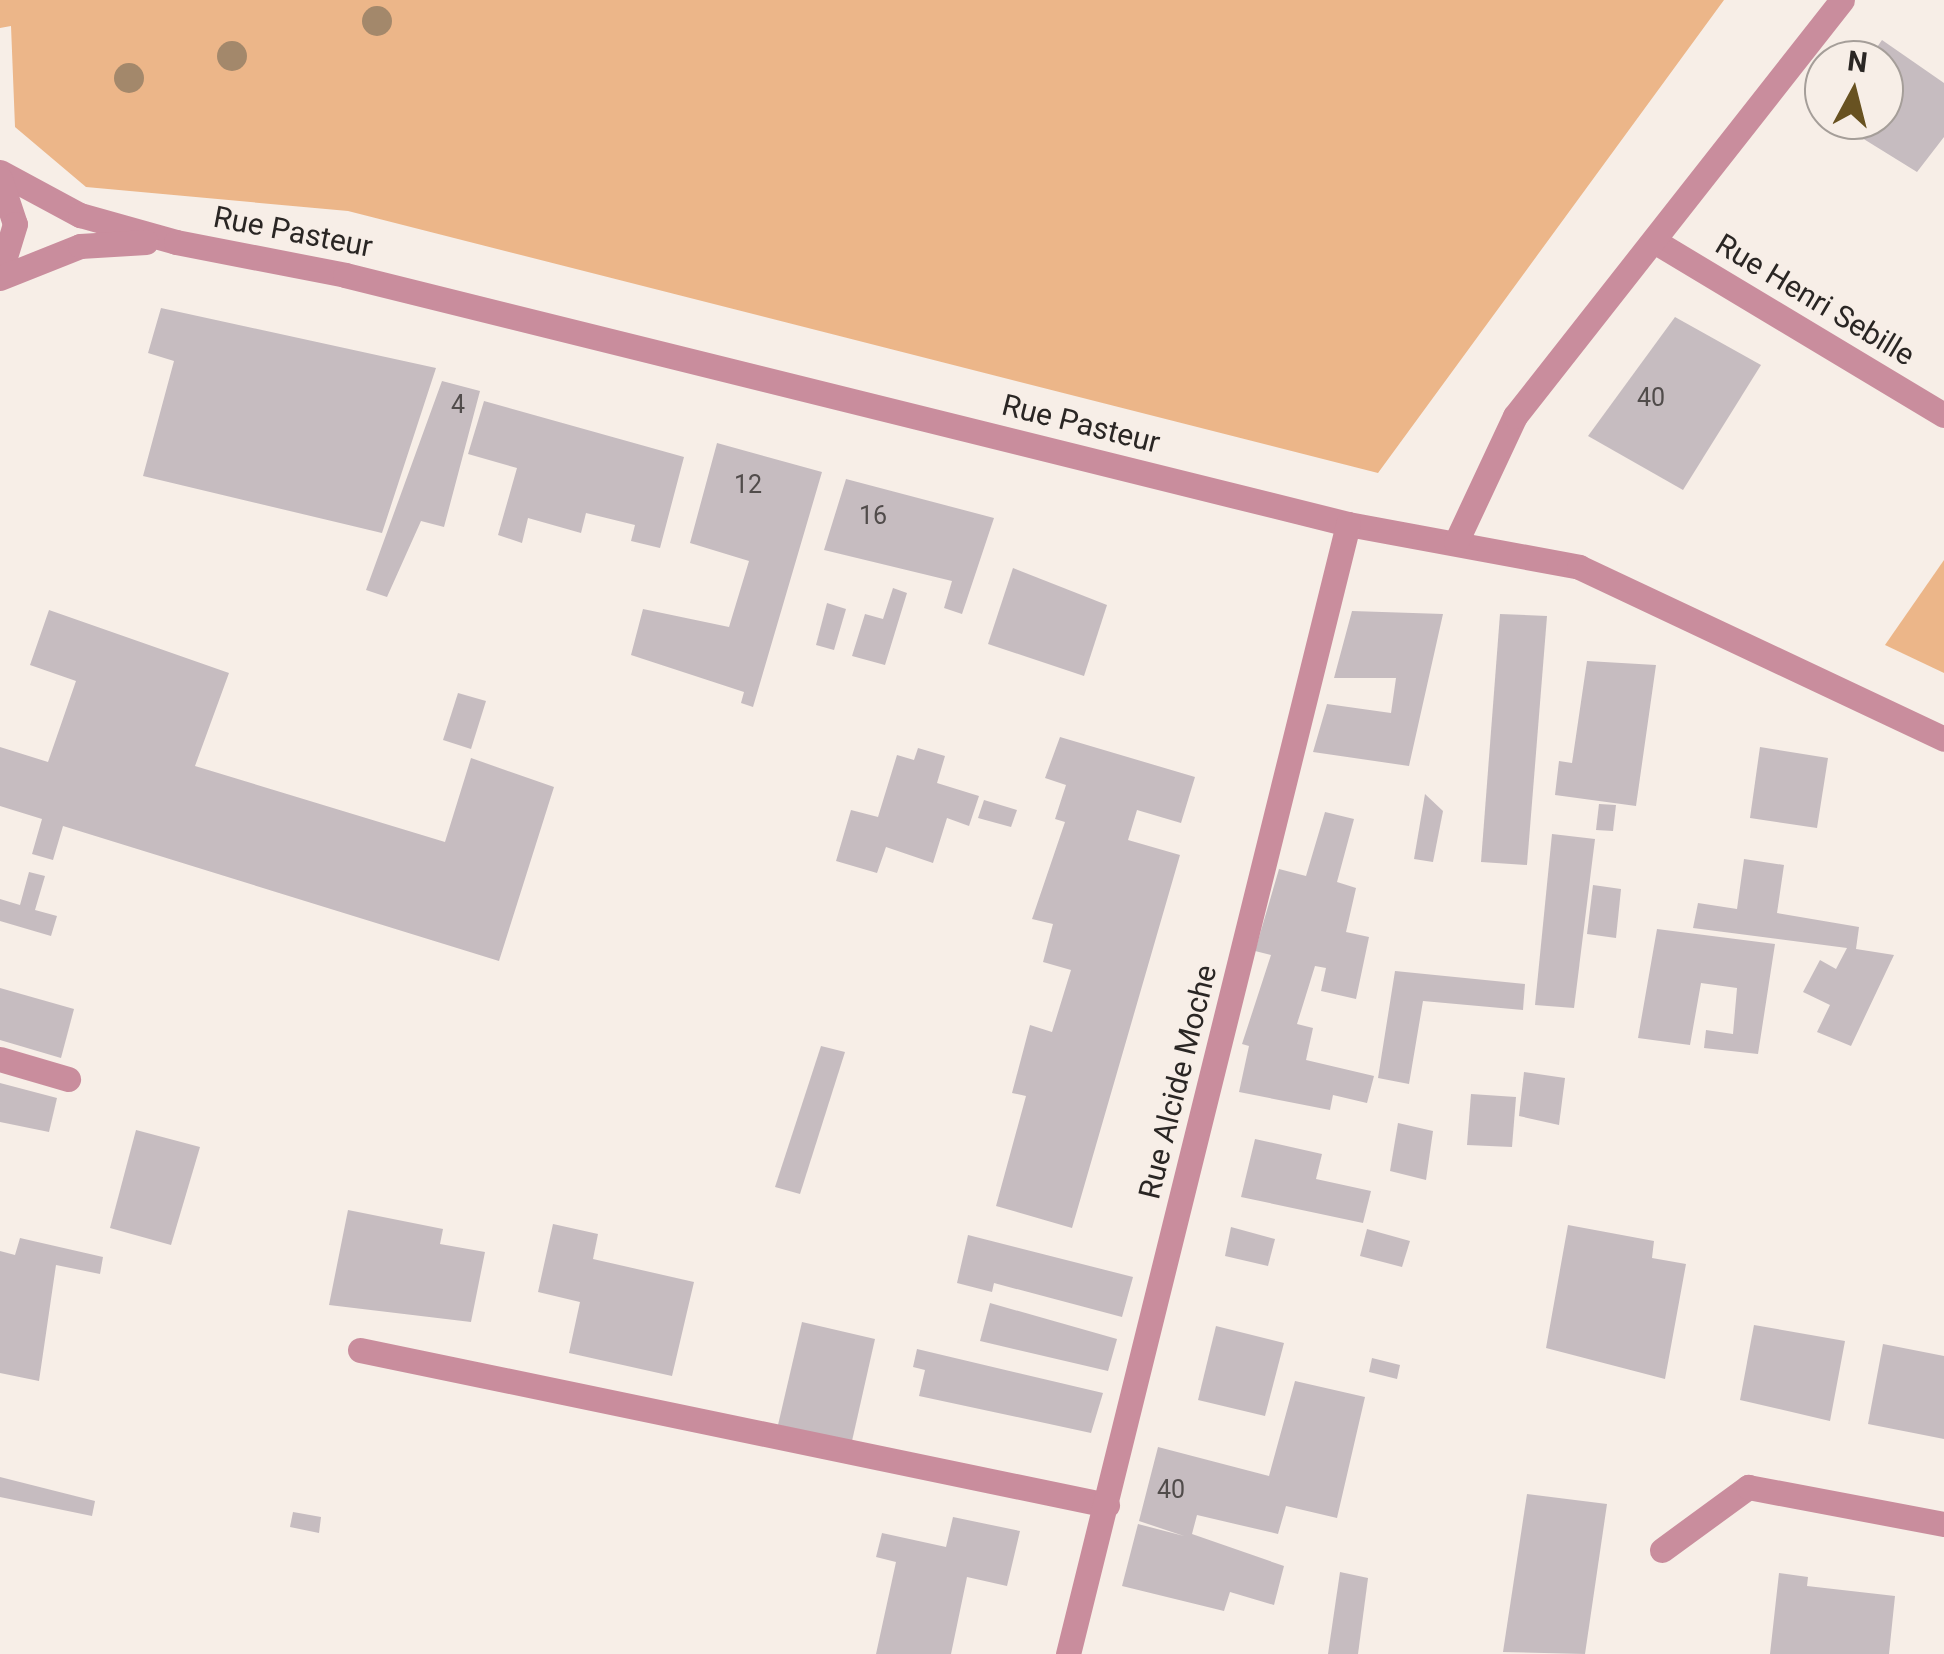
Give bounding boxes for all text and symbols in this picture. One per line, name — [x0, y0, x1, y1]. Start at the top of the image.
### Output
north arrow — [1804, 40, 1904, 140]
text: N — [1846, 44, 1869, 79]
street label: Rue Pasteur — [210, 199, 376, 265]
street label: Rue Henri Sebille — [1709, 226, 1921, 374]
house number: 40 — [1637, 383, 1665, 413]
street label: Rue Pasteur — [998, 387, 1164, 461]
house number: 4 — [451, 390, 465, 420]
house number: 12 — [734, 470, 762, 500]
house number: 16 — [859, 501, 887, 531]
street label: Rue Alcide Moche — [1132, 961, 1224, 1203]
house number: 40 — [1157, 1475, 1185, 1505]

